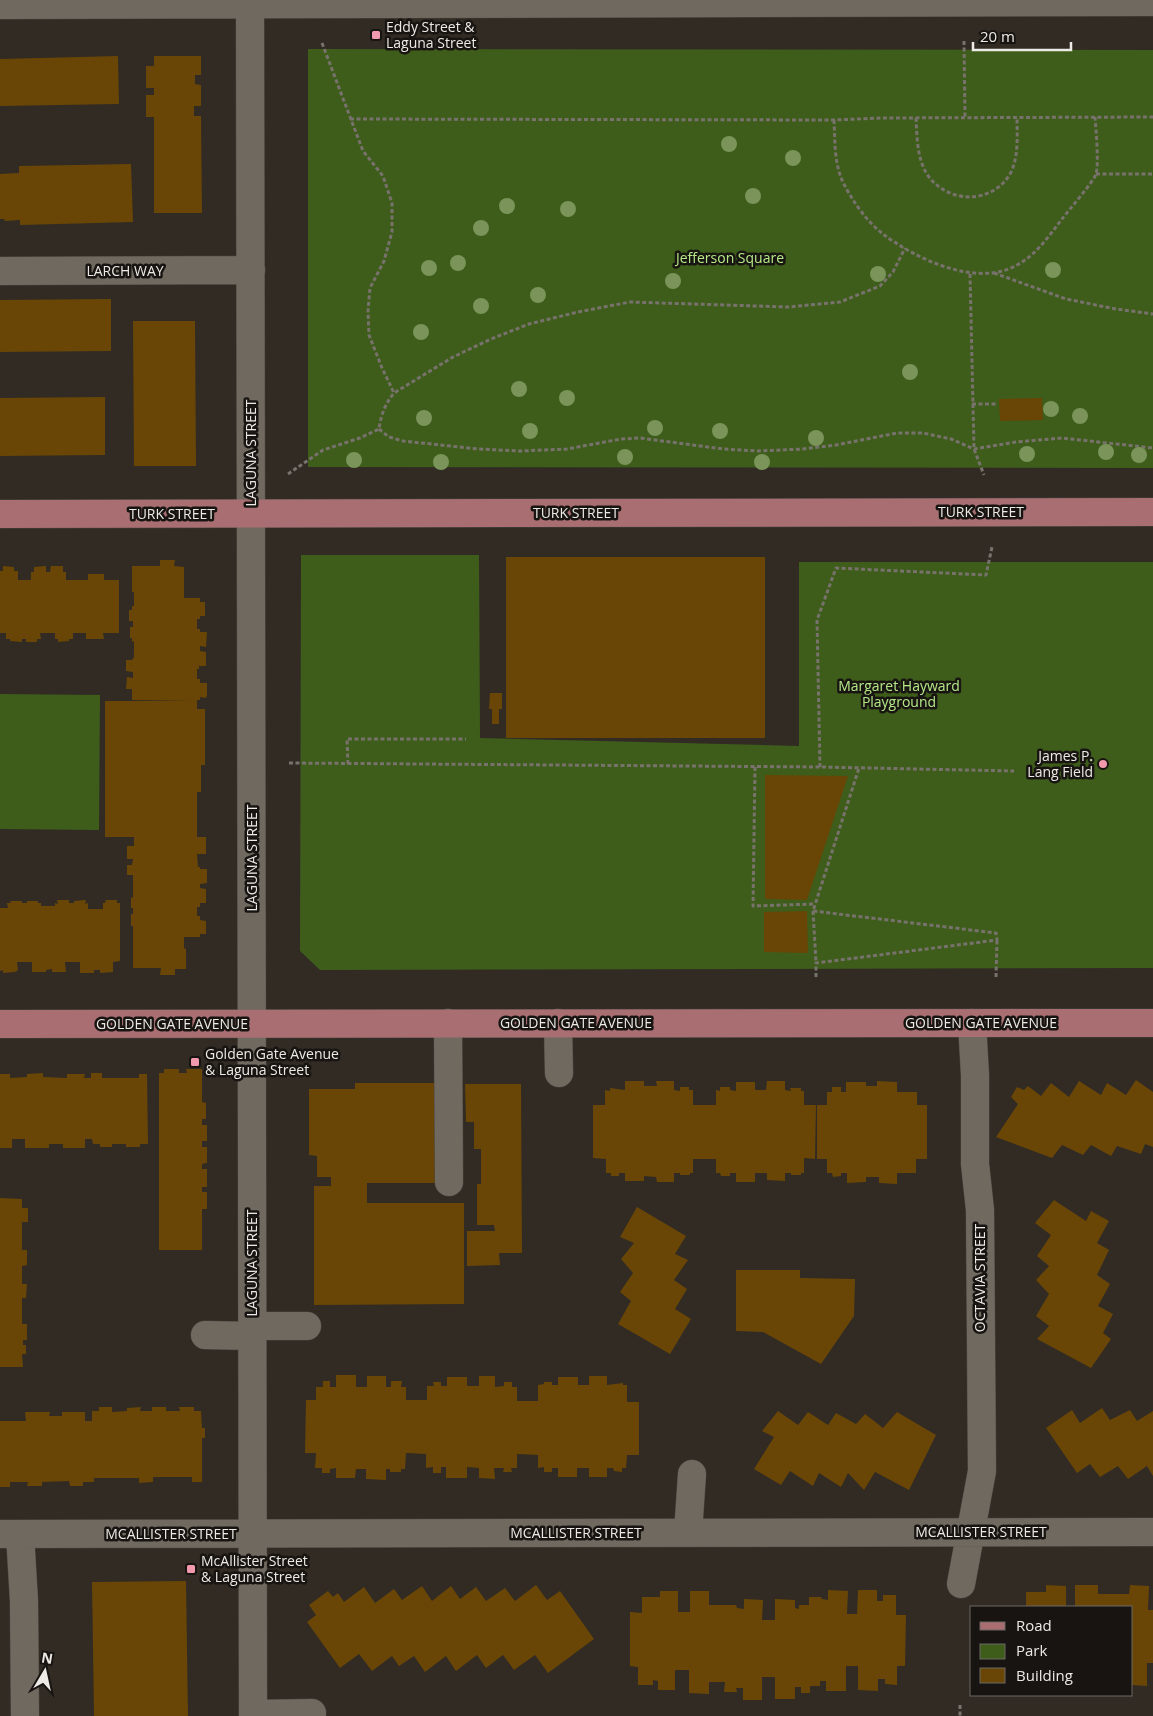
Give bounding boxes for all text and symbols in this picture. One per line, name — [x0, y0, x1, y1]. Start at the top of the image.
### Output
place label: Eddy Street & Laguna Street — [386, 17, 476, 52]
scale bar — [973, 20, 1070, 52]
text: 20 m — [980, 26, 1015, 46]
marker: Eddy Street & Laguna Street — [370, 29, 382, 41]
park label: Jefferson Square — [674, 248, 784, 267]
street label: LARCH WAY — [86, 261, 164, 280]
street label: LAGUNA STREET — [241, 399, 260, 506]
street label: TURK STREET — [938, 502, 1024, 521]
street label: TURK STREET — [533, 503, 619, 522]
street label: TURK STREET — [129, 504, 215, 523]
park label: Margaret Hayward Playground — [838, 676, 960, 711]
place label: James P. Lang Field — [1027, 746, 1093, 781]
marker: James P. Lang Field — [1097, 758, 1109, 770]
street label: LAGUNA STREET — [242, 804, 261, 911]
street label: GOLDEN GATE AVENUE — [500, 1013, 652, 1032]
street label: GOLDEN GATE AVENUE — [905, 1013, 1057, 1032]
street label: GOLDEN GATE AVENUE — [96, 1014, 248, 1033]
place label: Golden Gate Avenue & Laguna Street — [205, 1044, 339, 1079]
marker: Golden Gate Avenue & Laguna Street — [189, 1056, 201, 1068]
street label: LAGUNA STREET — [242, 1209, 261, 1316]
street label: OCTAVIA STREET — [970, 1224, 989, 1332]
street label: MCALLISTER STREET — [915, 1522, 1047, 1541]
street label: MCALLISTER STREET — [510, 1523, 642, 1542]
street label: MCALLISTER STREET — [105, 1524, 237, 1543]
place label: McAllister Street & Laguna Street — [201, 1551, 308, 1586]
marker: McAllister Street & Laguna Street — [185, 1563, 197, 1575]
legend — [970, 1606, 1133, 1696]
text: Road — [1016, 1615, 1052, 1635]
text: Park — [1016, 1640, 1047, 1660]
north arrow — [20, 1646, 70, 1696]
text: N — [40, 1647, 54, 1668]
text: Building — [1016, 1665, 1073, 1685]

